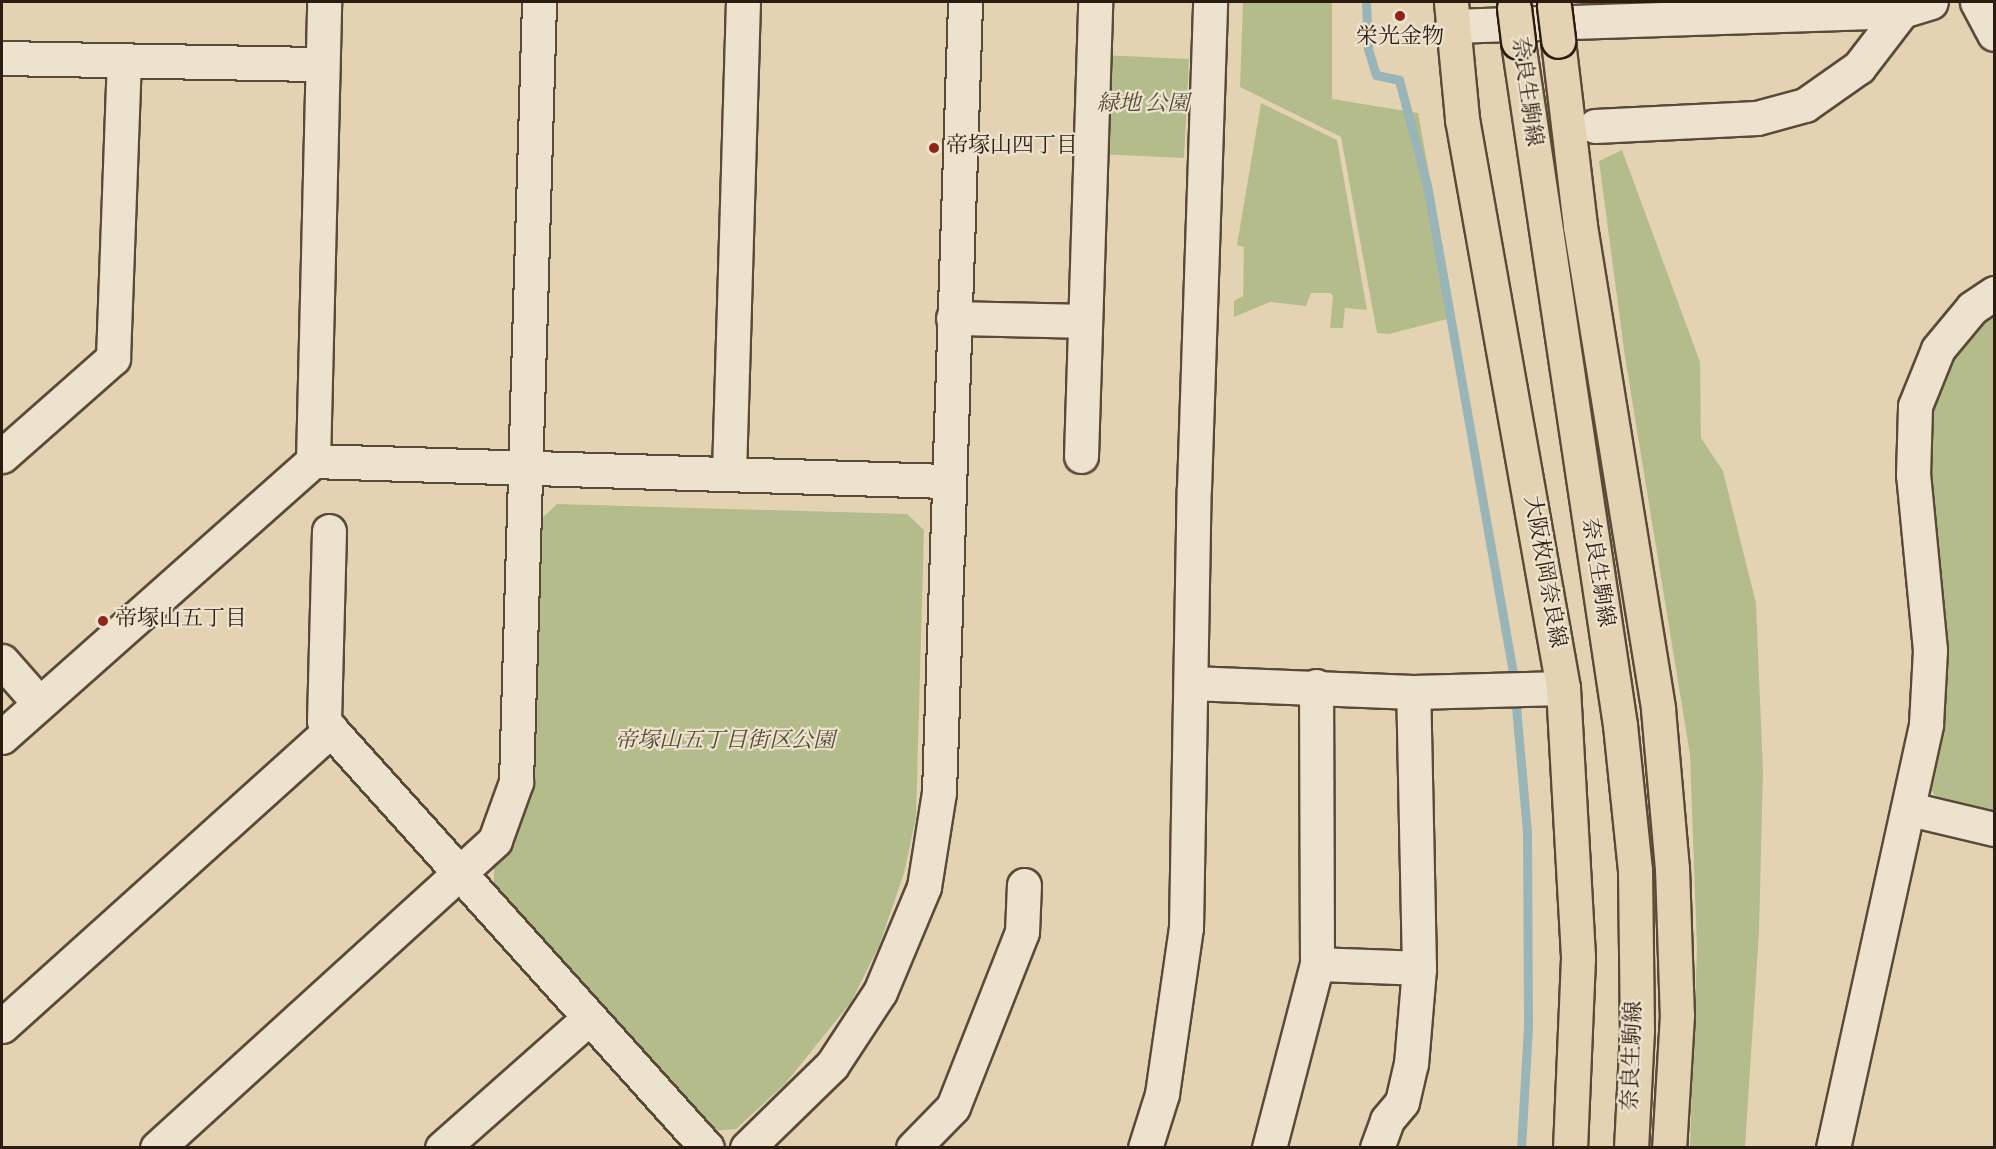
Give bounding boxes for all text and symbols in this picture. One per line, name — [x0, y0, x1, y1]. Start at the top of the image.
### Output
marker: 栄光金物 — [1393, 9, 1407, 23]
place label: 栄光金物 — [1356, 26, 1444, 52]
street label: 奈良生駒線 — [1504, 36, 1546, 148]
park label: 緑地 公園 — [1097, 93, 1189, 119]
place label: 帝塚山四丁目 — [946, 135, 1078, 161]
marker: 帝塚山四丁目 — [927, 141, 941, 155]
street label: 大阪枚岡奈良線 — [1517, 494, 1569, 650]
street label: 奈良生駒線 — [1574, 517, 1618, 629]
place label: 帝塚山五丁目 — [115, 608, 247, 634]
marker: 帝塚山五丁目 — [96, 614, 110, 628]
park label: 帝塚山五丁目街区公園 — [615, 730, 835, 756]
street label: 奈良生駒線 — [1619, 1001, 1649, 1111]

